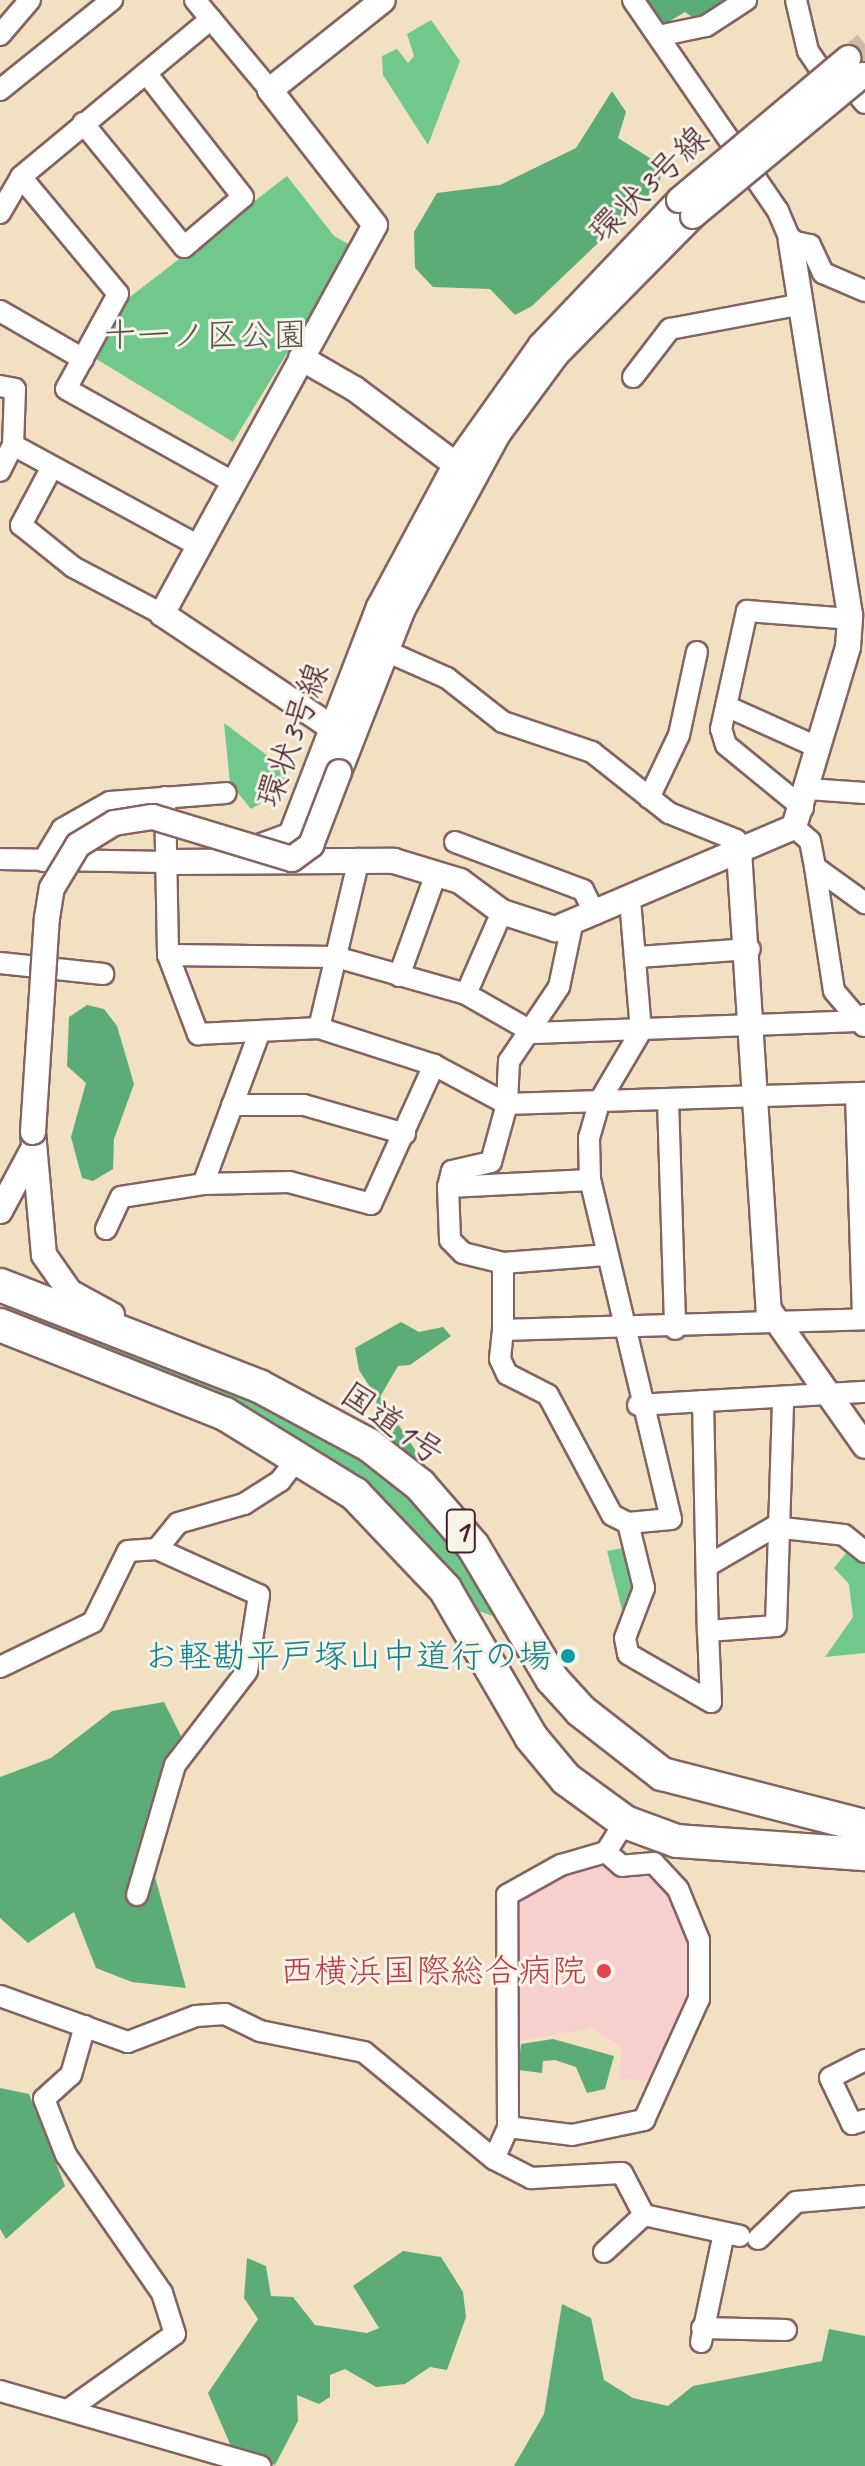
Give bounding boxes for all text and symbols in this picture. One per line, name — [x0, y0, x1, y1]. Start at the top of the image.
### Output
street label: 環状3号線 — [579, 117, 717, 251]
park label: 十一ノ区公園 — [103, 315, 307, 355]
street label: 環状3号線 — [247, 657, 337, 813]
street label: 国道1号 — [333, 1373, 453, 1473]
road number: 1 — [445, 1503, 477, 1559]
place label: お軽勘平戸塚山中道行の場 — [144, 1636, 552, 1676]
marker: お軽勘平戸塚山中道行の場 — [559, 1647, 577, 1665]
place label: 西横浜国際総合病院 — [280, 1951, 586, 1991]
marker: 西横浜国際総合病院 — [593, 1960, 615, 1982]

